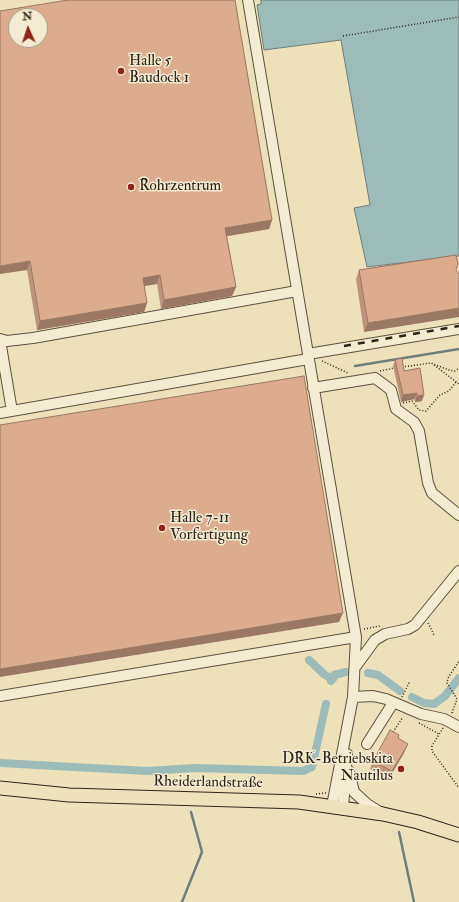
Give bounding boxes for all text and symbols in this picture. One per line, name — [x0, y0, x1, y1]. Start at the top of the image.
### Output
north arrow — [8, 8, 48, 48]
text: N — [22, 10, 33, 23]
place label: Halle 5 Baudock 1 — [129, 53, 189, 88]
marker: Halle 5 Baudock 1 — [116, 66, 126, 76]
place label: Rohrzentrum — [139, 178, 221, 196]
marker: Rohrzentrum — [126, 182, 136, 192]
place label: Halle 7-11 Vorfertigung — [170, 510, 248, 545]
marker: Halle 7-11 Vorfertigung — [157, 523, 167, 533]
place label: DRK-Betriebskita Nautilus — [282, 751, 393, 786]
marker: DRK-Betriebskita Nautilus — [396, 764, 406, 774]
street label: Rheiderlandstraße — [153, 773, 263, 793]

